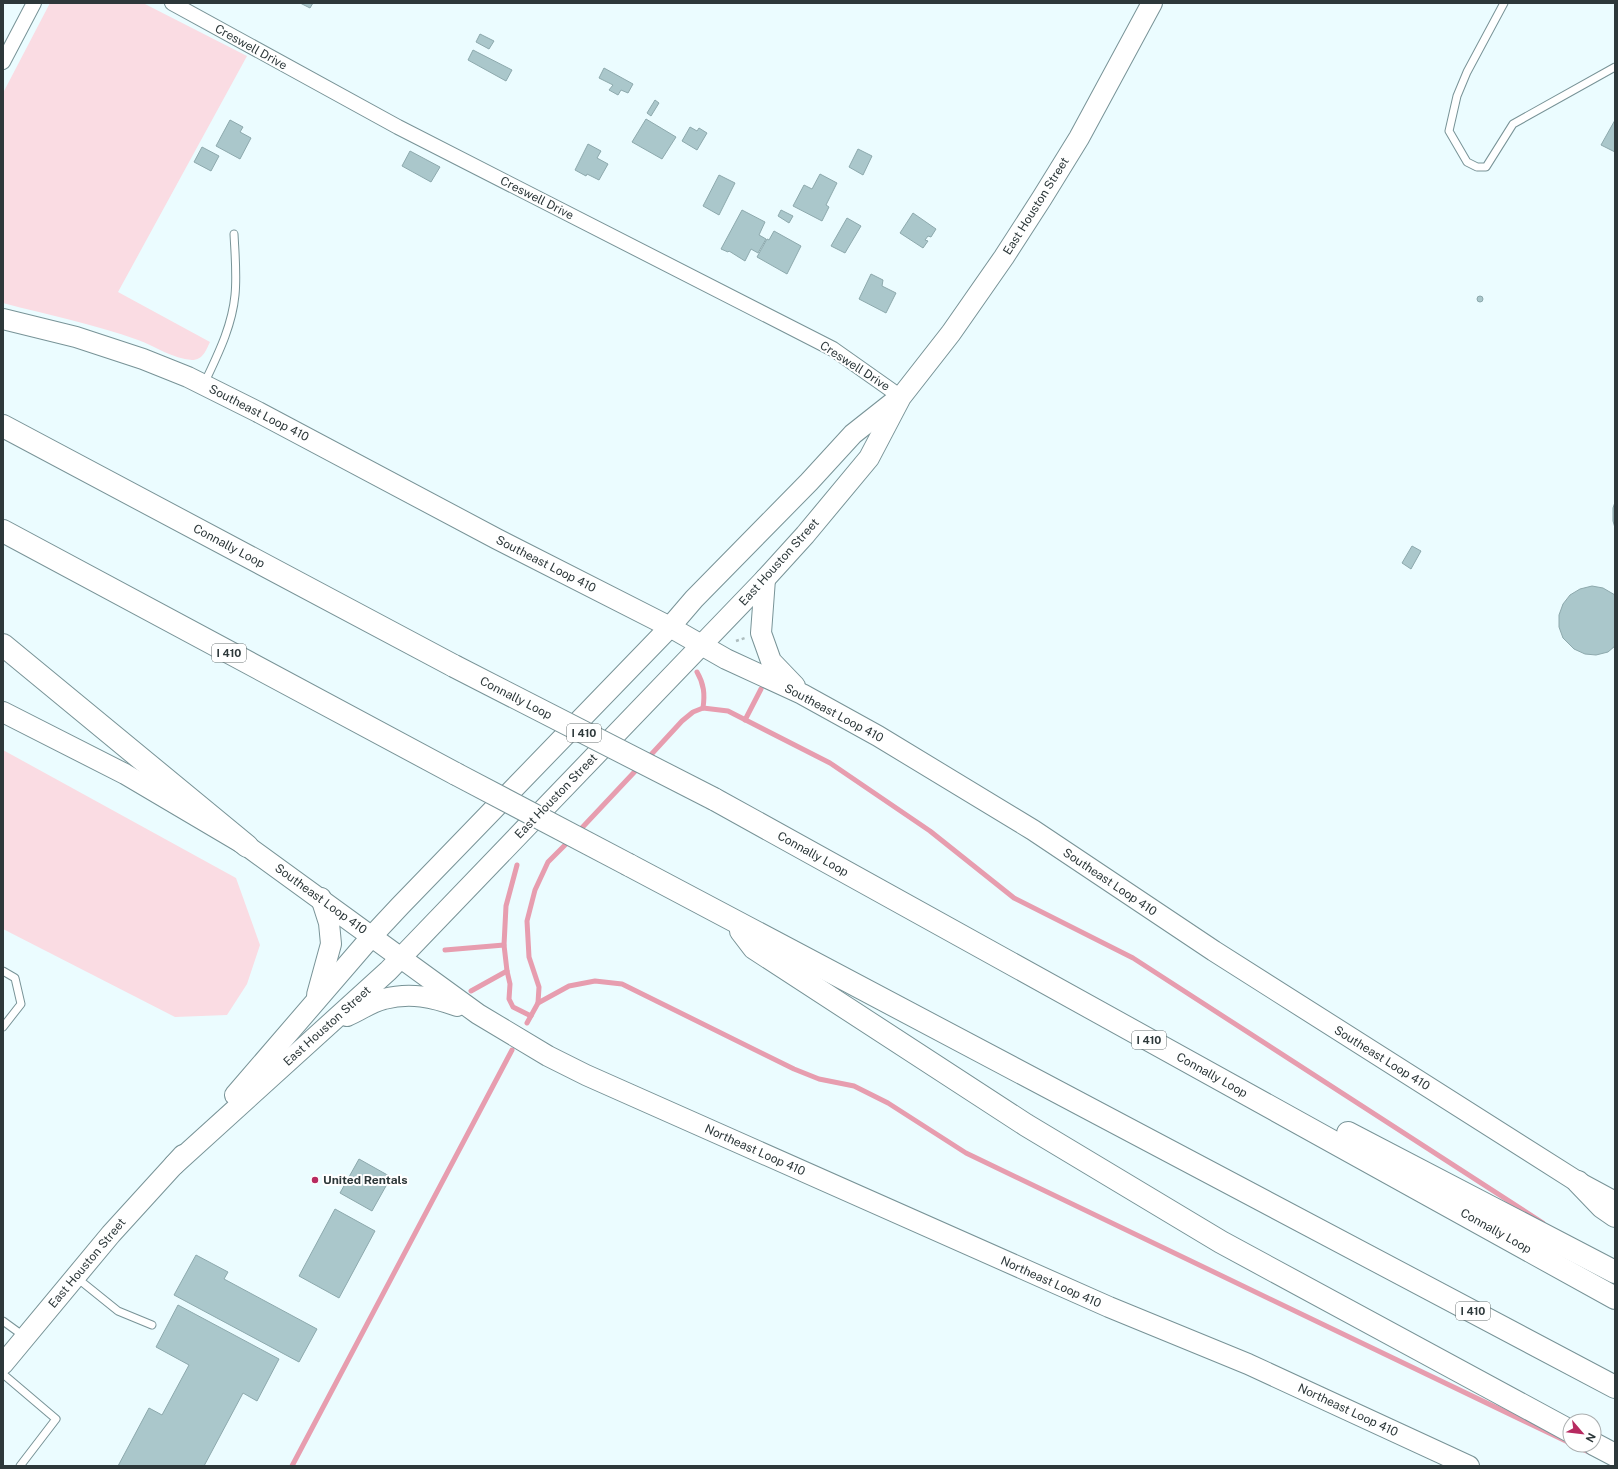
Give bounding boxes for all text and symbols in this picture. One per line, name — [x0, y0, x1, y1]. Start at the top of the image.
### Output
street label: Creswell Drive — [212, 21, 290, 73]
street label: East Houston Street — [1000, 154, 1072, 257]
street label: Creswell Drive — [498, 174, 576, 223]
street label: Creswell Drive — [817, 338, 893, 394]
street label: Southeast Loop 410 — [207, 382, 311, 444]
street label: East Houston Street — [736, 515, 822, 608]
street label: Connally Loop — [191, 521, 267, 571]
street label: Southeast Loop 410 — [494, 533, 598, 595]
road number: I 410 — [212, 644, 246, 662]
street label: Connally Loop — [478, 674, 554, 722]
street label: Southeast Loop 410 — [782, 681, 886, 745]
road number: I 410 — [567, 724, 601, 742]
street label: East Houston Street — [512, 750, 600, 841]
street label: Connally Loop — [775, 829, 851, 879]
street label: Southeast Loop 410 — [1060, 845, 1160, 919]
street label: Southeast Loop 410 — [272, 861, 370, 937]
street label: East Houston Street — [281, 983, 374, 1069]
street label: Southeast Loop 410 — [1332, 1023, 1432, 1093]
road number: I 410 — [1132, 1031, 1166, 1049]
street label: Connally Loop — [1174, 1050, 1250, 1100]
street label: Northeast Loop 410 — [703, 1122, 807, 1178]
place label: United Rentals — [323, 1173, 408, 1187]
marker: United Rentals — [310, 1175, 320, 1185]
street label: Connally Loop — [1458, 1206, 1534, 1256]
street label: East Houston Street — [46, 1215, 129, 1311]
street label: Northeast Loop 410 — [999, 1254, 1103, 1310]
road number: I 410 — [1456, 1302, 1490, 1320]
street label: Northeast Loop 410 — [1296, 1381, 1400, 1439]
north arrow — [1562, 1413, 1602, 1453]
text: N — [1584, 1431, 1598, 1444]

